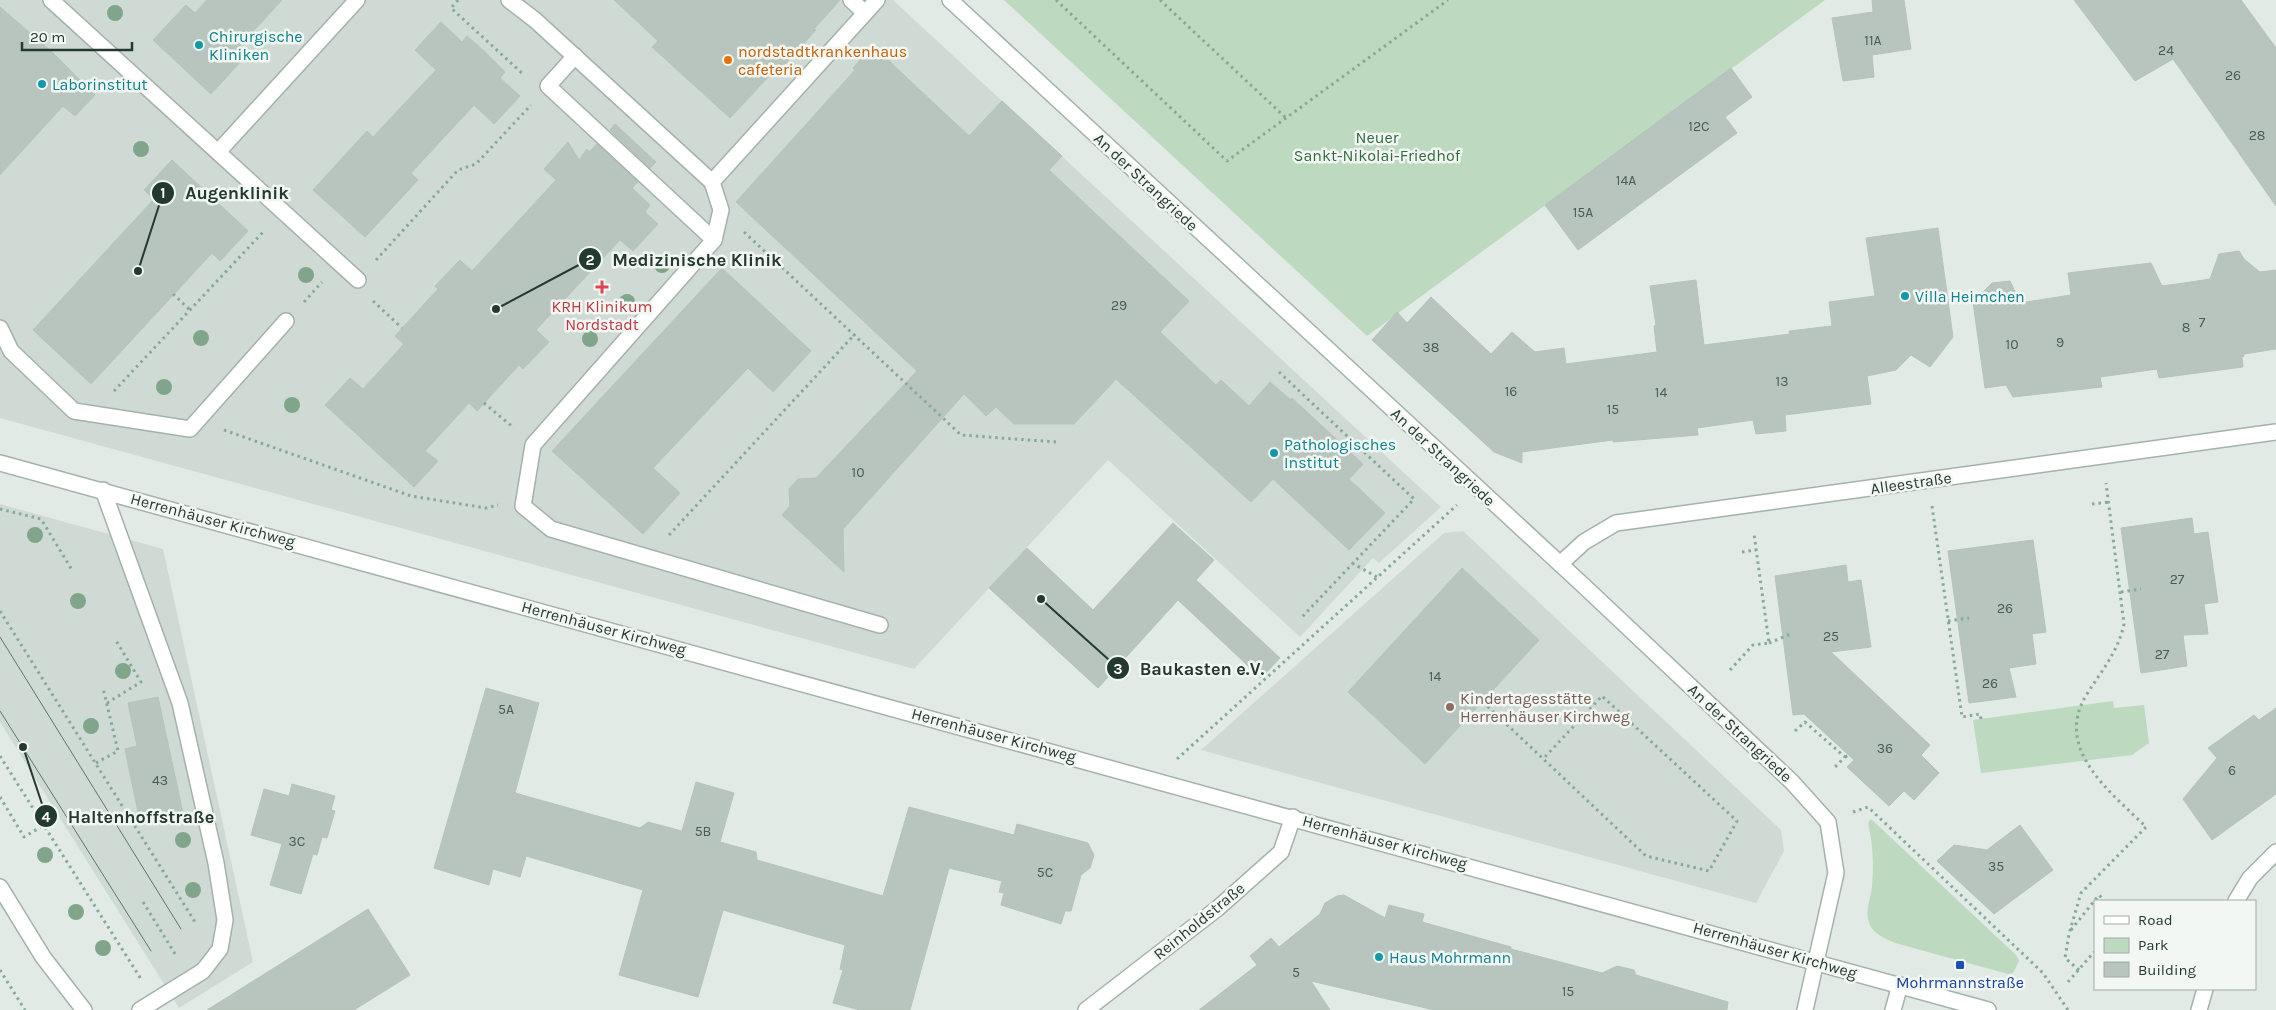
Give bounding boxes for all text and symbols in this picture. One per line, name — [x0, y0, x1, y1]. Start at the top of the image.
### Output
scale bar — [22, 20, 132, 52]
place label: Chirurgische Kliniken — [209, 27, 303, 64]
text: 20 m — [30, 28, 65, 46]
house number: 11A — [1864, 32, 1882, 49]
marker: Chirurgische Kliniken — [193, 39, 205, 51]
place label: nordstadtkrankenhaus cafeteria — [738, 42, 907, 79]
house number: 24 — [2158, 42, 2174, 59]
marker: nordstadtkrankenhaus cafeteria — [722, 54, 734, 66]
house number: 26 — [2225, 67, 2241, 84]
place label: Laborinstitut — [52, 75, 148, 94]
marker: Laborinstitut — [36, 78, 48, 90]
house number: 12C — [1688, 118, 1710, 135]
house number: 28 — [2249, 127, 2265, 144]
park label: Neuer Sankt-Nikolai-Friedhof — [1294, 128, 1461, 165]
street label: An der Strangriede — [1090, 129, 1202, 235]
house number: 14A — [1616, 172, 1636, 189]
callout: Augenklinik — [150, 176, 299, 209]
text: Augenklinik — [185, 182, 289, 204]
text: 1 — [160, 184, 166, 202]
house number: 15A — [1573, 204, 1593, 221]
callout: Medizinische Klinik — [578, 243, 792, 276]
text: Medizinische Klinik — [612, 249, 782, 271]
text: 2 — [585, 251, 595, 269]
marker: KRH Klinikum Nordstadt — [595, 280, 609, 294]
place label: Villa Heimchen — [1915, 287, 2025, 306]
marker: Villa Heimchen — [1899, 290, 1911, 302]
place label: KRH Klinikum Nordstadt — [551, 297, 653, 334]
house number: 29 — [1111, 297, 1127, 314]
house number: 7 — [2199, 314, 2206, 331]
house number: 8 — [2182, 319, 2190, 336]
house number: 9 — [2056, 334, 2064, 351]
house number: 10 — [2006, 336, 2018, 353]
house number: 38 — [1423, 339, 1439, 356]
house number: 13 — [1776, 373, 1788, 390]
house number: 16 — [1505, 383, 1517, 400]
house number: 14 — [1655, 384, 1667, 401]
house number: 15 — [1607, 401, 1619, 418]
street label: An der Strangriede — [1387, 404, 1499, 510]
place label: Pathologisches Institut — [1284, 435, 1396, 472]
marker: Pathologisches Institut — [1268, 447, 1280, 459]
house number: 10 — [852, 464, 864, 481]
street label: Alleestraße — [1869, 468, 1953, 498]
street label: Herrenhäuser Kirchweg — [129, 489, 297, 551]
house number: 27 — [2170, 571, 2185, 588]
street label: Herrenhäuser Kirchweg — [520, 597, 688, 659]
house number: 26 — [1997, 600, 2013, 617]
house number: 25 — [1823, 628, 1839, 645]
house number: 27 — [2155, 646, 2170, 663]
callout: Baukasten e.V. — [1105, 652, 1275, 685]
text: Baukasten e.V. — [1140, 658, 1264, 680]
text: 3 — [1113, 660, 1123, 678]
house number: 14 — [1429, 668, 1441, 685]
house number: 26 — [1982, 675, 1998, 692]
street label: An der Strangriede — [1684, 680, 1796, 786]
place label: Kindertagesstätte Herrenhäuser Kirchweg — [1460, 689, 1630, 726]
house number: 5A — [498, 701, 514, 718]
marker: Kindertagesstätte Herrenhäuser Kirchweg — [1444, 701, 1456, 713]
street label: Herrenhäuser Kirchweg — [910, 704, 1078, 766]
house number: 36 — [1877, 740, 1893, 757]
house number: 6 — [2228, 762, 2236, 779]
house number: 43 — [152, 772, 168, 789]
callout: Haltenhoffstraße — [33, 800, 225, 833]
text: Haltenhoffstraße — [68, 806, 214, 828]
text: 4 — [42, 808, 51, 826]
street label: Herrenhäuser Kirchweg — [1301, 811, 1469, 873]
house number: 5B — [695, 823, 711, 840]
house number: 3C — [289, 833, 305, 850]
house number: 35 — [1988, 858, 2004, 875]
house number: 5C — [1037, 864, 1053, 881]
street label: Reinholdstraße — [1150, 878, 1248, 964]
legend — [2094, 900, 2256, 990]
text: Road — [2138, 911, 2173, 929]
street label: Herrenhäuser Kirchweg — [1691, 917, 1859, 983]
text: Park — [2138, 936, 2168, 954]
place label: Haus Mohrmann — [1389, 948, 1511, 967]
marker: Haus Mohrmann — [1373, 951, 1385, 963]
marker: Mohrmannstraße — [1954, 959, 1966, 971]
text: Building — [2138, 961, 2196, 979]
house number: 5 — [1292, 964, 1300, 981]
place label: Mohrmannstraße — [1896, 973, 2024, 992]
house number: 15 — [1562, 983, 1574, 1000]

